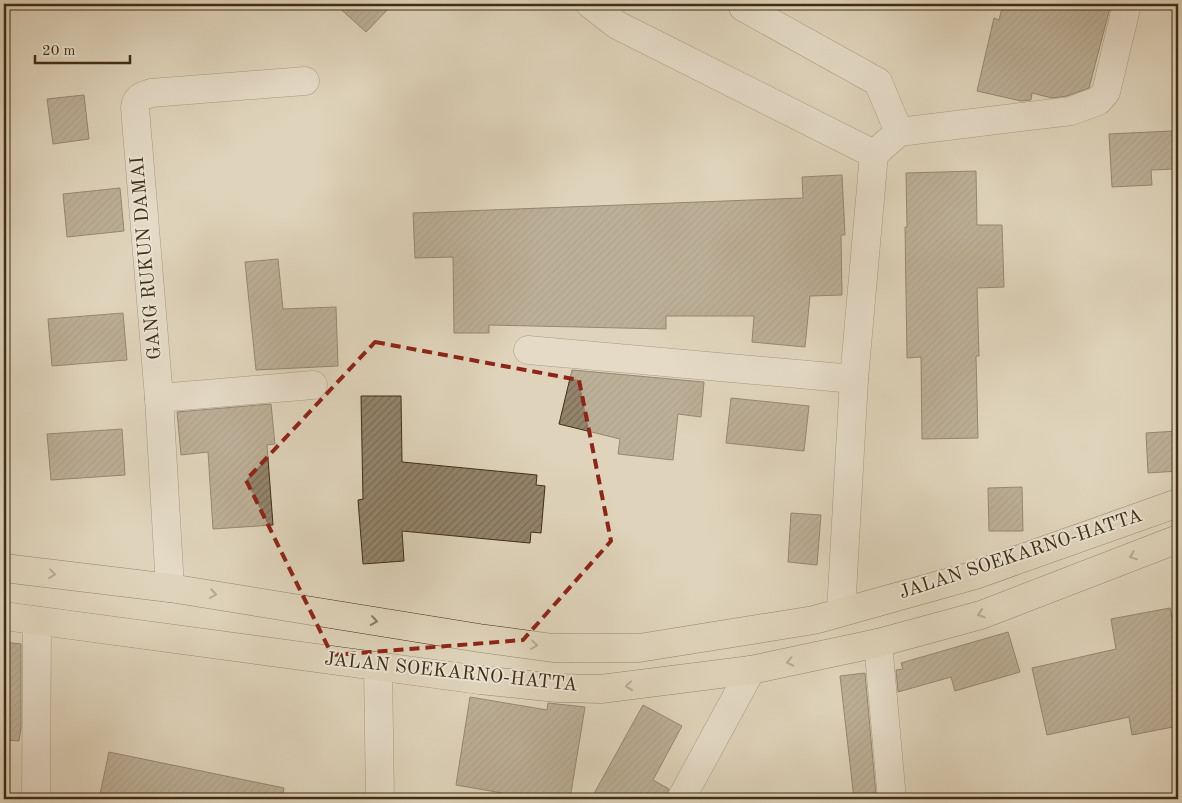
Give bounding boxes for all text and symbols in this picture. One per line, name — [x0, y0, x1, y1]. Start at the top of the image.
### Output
scale bar — [35, 32, 130, 64]
text: 20 m — [42, 44, 76, 59]
street label: GANG RUKUN DAMAI — [129, 155, 165, 361]
street label: JALAN SOEKARNO-HATTA — [897, 507, 1145, 603]
one-way arrow — [1129, 550, 1138, 560]
one-way arrow — [48, 568, 56, 579]
one-way arrow — [209, 589, 218, 599]
one-way arrow — [977, 609, 986, 619]
one-way arrow — [369, 616, 378, 626]
one-way arrow — [531, 639, 539, 650]
street label: JALAN SOEKARNO-HATTA — [324, 650, 579, 696]
one-way arrow — [785, 656, 794, 667]
one-way arrow — [625, 680, 633, 691]

